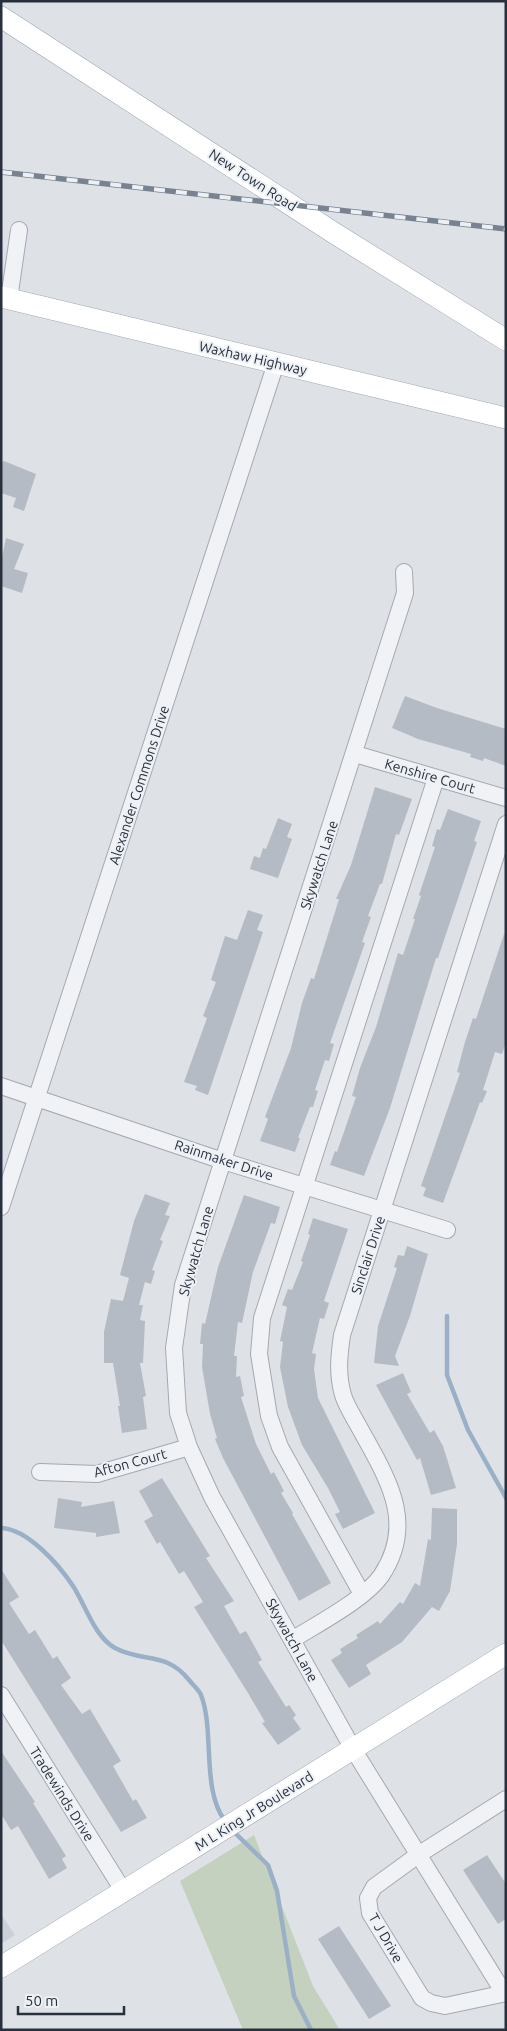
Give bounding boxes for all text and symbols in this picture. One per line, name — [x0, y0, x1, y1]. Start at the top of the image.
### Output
street label: New Town Road — [206, 146, 300, 214]
street label: Waxhaw Highway — [198, 338, 309, 378]
street label: Alexander Commons Drive — [106, 703, 172, 867]
street label: Kenshire Court — [383, 755, 478, 797]
street label: Skywatch Lane — [297, 818, 341, 912]
street label: Rainmaker Drive — [173, 1137, 275, 1183]
street label: Skywatch Lane — [176, 1204, 216, 1298]
street label: Sinclair Drive — [348, 1214, 388, 1296]
street label: Afton Court — [92, 1445, 169, 1480]
street label: Skywatch Lane — [263, 1596, 321, 1684]
street label: Tradewinds Drive — [26, 1744, 98, 1844]
street label: M L King Jr Boulevard — [192, 1768, 316, 1854]
street label: T J Drive — [366, 1911, 406, 1965]
scale bar — [18, 1984, 124, 2016]
text: 50 m — [25, 1992, 58, 2009]

